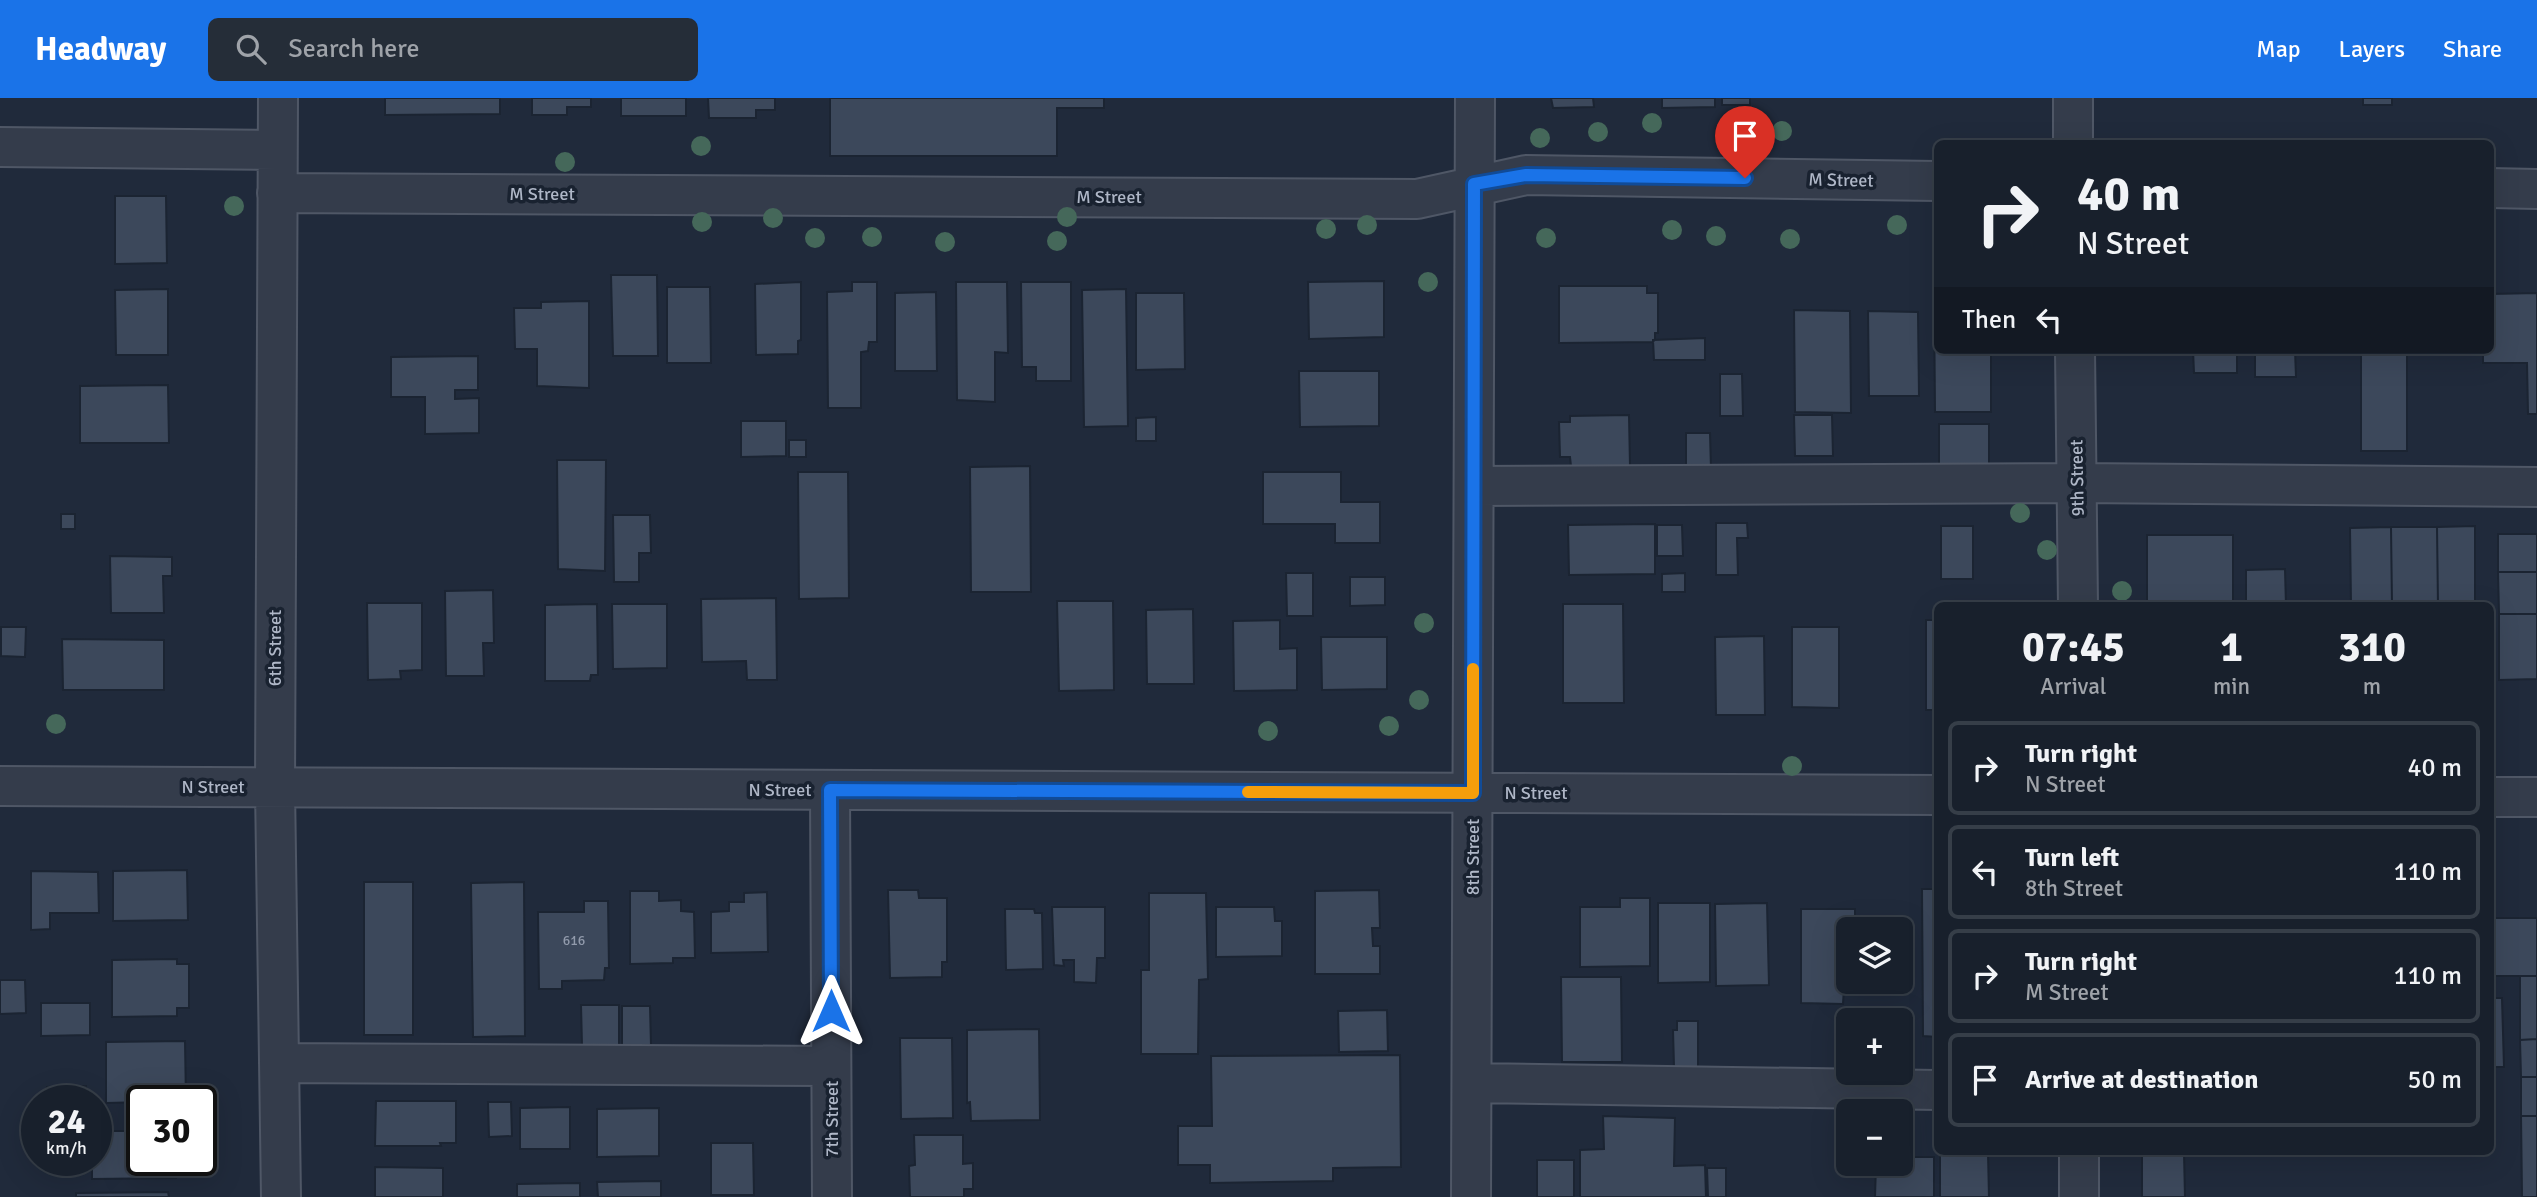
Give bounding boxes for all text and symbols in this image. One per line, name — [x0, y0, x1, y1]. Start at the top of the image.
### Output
search box — [208, 18, 698, 81]
text: Headway — [35, 29, 166, 70]
icon: search — [232, 30, 270, 68]
text: Search here — [288, 33, 419, 65]
text: Map — [2256, 34, 2301, 64]
text: Layers — [2339, 34, 2405, 64]
text: Share — [2443, 34, 2502, 64]
pin — [1715, 106, 1775, 178]
icon: arrive — [1726, 117, 1764, 155]
text: 40 m — [2077, 164, 2180, 224]
street label: M Street — [1808, 168, 1874, 192]
icon: right — [1962, 168, 2053, 259]
street label: M Street — [509, 183, 575, 205]
street label: M Street — [1076, 186, 1142, 208]
text: N Street — [2077, 224, 2189, 263]
icon: left — [2030, 301, 2068, 339]
text: Then — [1962, 304, 2016, 336]
street label: 9th Street — [2065, 439, 2089, 517]
street label: 6th Street — [264, 610, 286, 686]
text: 07:45 — [2022, 622, 2125, 673]
text: 1 — [2220, 622, 2243, 673]
text: 310 — [2338, 622, 2406, 673]
text: Arrival — [2040, 672, 2107, 701]
text: min — [2213, 672, 2250, 701]
text: m — [2363, 672, 2381, 701]
text: Turn right — [2025, 738, 2137, 770]
icon: right — [1966, 749, 2004, 787]
text: 40 m — [2407, 752, 2462, 784]
text: N Street — [2025, 770, 2106, 799]
street label: N Street — [181, 776, 245, 798]
street label: N Street — [748, 779, 812, 801]
street label: N Street — [1504, 782, 1568, 804]
street label: 8th Street — [1462, 819, 1484, 895]
text: Turn left — [2025, 842, 2119, 874]
icon: left — [1966, 853, 2004, 891]
text: 110 m — [2393, 856, 2462, 888]
text: 8th Street — [2025, 874, 2123, 903]
map controls — [1836, 917, 1913, 1176]
button: layers — [1836, 917, 1913, 994]
house number: 616 — [563, 932, 585, 949]
text: Turn right — [2025, 946, 2137, 978]
icon: right — [1966, 957, 2004, 995]
text: 110 m — [2393, 960, 2462, 992]
position arrow — [794, 974, 868, 1048]
text: M Street — [2025, 978, 2109, 1007]
button: + — [1836, 1008, 1913, 1085]
icon: arrive — [1966, 1061, 2004, 1099]
text: Arrive at destination — [2025, 1064, 2258, 1096]
text: 50 m — [2407, 1064, 2462, 1096]
street label: 7th Street — [821, 1081, 843, 1157]
speed limit sign: 30 — [126, 1085, 217, 1176]
button: − — [1836, 1099, 1913, 1176]
text: 24 — [48, 1100, 85, 1143]
text: km/h — [46, 1137, 87, 1159]

